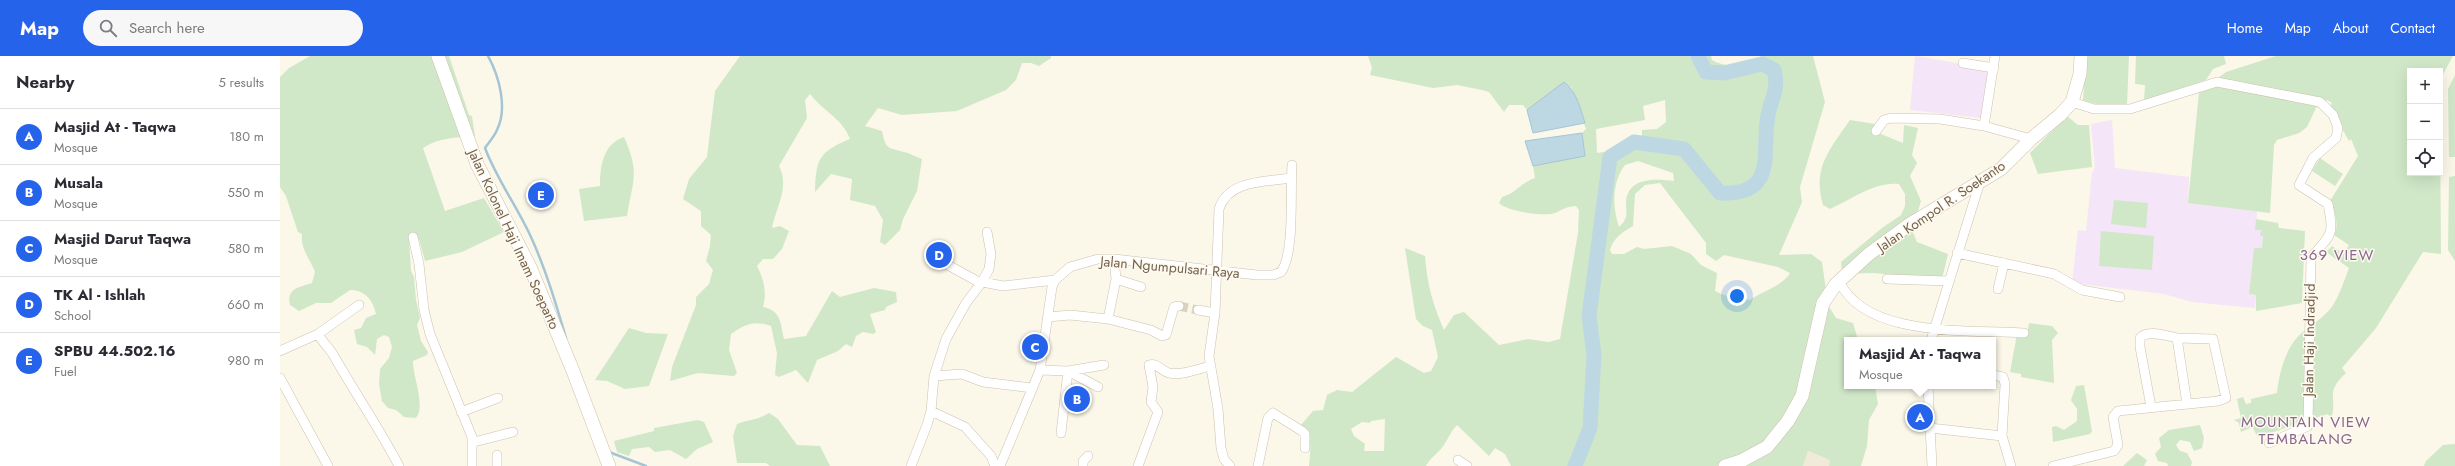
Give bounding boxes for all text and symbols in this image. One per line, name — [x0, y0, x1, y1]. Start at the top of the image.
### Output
search box — [83, 10, 363, 46]
text: Map — [20, 15, 59, 42]
icon: search — [97, 17, 119, 39]
text: Search here — [129, 17, 205, 39]
text: Home — [2227, 18, 2263, 38]
text: Map — [2285, 18, 2311, 38]
text: About — [2333, 18, 2368, 38]
text: Contact — [2390, 18, 2435, 38]
map controls — [2407, 68, 2443, 176]
button: + — [2407, 68, 2443, 104]
text: Nearby — [16, 70, 74, 94]
text: 5 results — [218, 73, 264, 92]
button: − — [2407, 104, 2443, 140]
text: Masjid At - Taqwa — [54, 116, 176, 138]
text: A — [24, 127, 34, 146]
text: 180 m — [229, 127, 264, 146]
text: Mosque — [54, 138, 98, 157]
button: locate — [2407, 140, 2443, 176]
street label: Jalan Kolonel Haji Imam Soeparto — [462, 144, 565, 333]
street label: Jalan Kompol R. Soekanto — [1871, 155, 2009, 258]
text: Musala — [54, 172, 103, 194]
pin: E — [528, 180, 554, 210]
text: B — [25, 183, 33, 202]
text: 550 m — [227, 183, 264, 202]
text: Mosque — [54, 194, 98, 213]
text: Masjid Darut Taqwa — [54, 228, 191, 250]
text: C — [24, 239, 34, 258]
text: 580 m — [228, 239, 264, 258]
pin: D — [926, 240, 952, 270]
district label: 369 VIEW — [2300, 244, 2374, 266]
text: Mosque — [54, 250, 98, 269]
street label: Jalan Ngumpulsari Raya — [1098, 251, 1240, 283]
street label: Jalan Haji Indradjid — [2298, 283, 2320, 399]
text: TK Al - Ishlah — [54, 284, 146, 306]
your location — [1727, 286, 1747, 306]
text: D — [24, 295, 34, 314]
text: 660 m — [227, 295, 264, 314]
text: School — [54, 306, 91, 325]
pin: C — [1022, 332, 1048, 362]
popup — [1844, 337, 1996, 389]
text: SPBU 44.502.16 — [54, 340, 175, 362]
text: Masjid At - Taqwa — [1859, 343, 1981, 365]
text: E — [25, 351, 33, 370]
text: 980 m — [228, 351, 264, 370]
text: Fuel — [54, 362, 77, 381]
text: Mosque — [1859, 365, 1903, 384]
pin: B — [1064, 384, 1090, 414]
pin: A — [1907, 402, 1933, 432]
district label: MOUNTAIN VIEW TEMBALANG — [2241, 411, 2371, 450]

